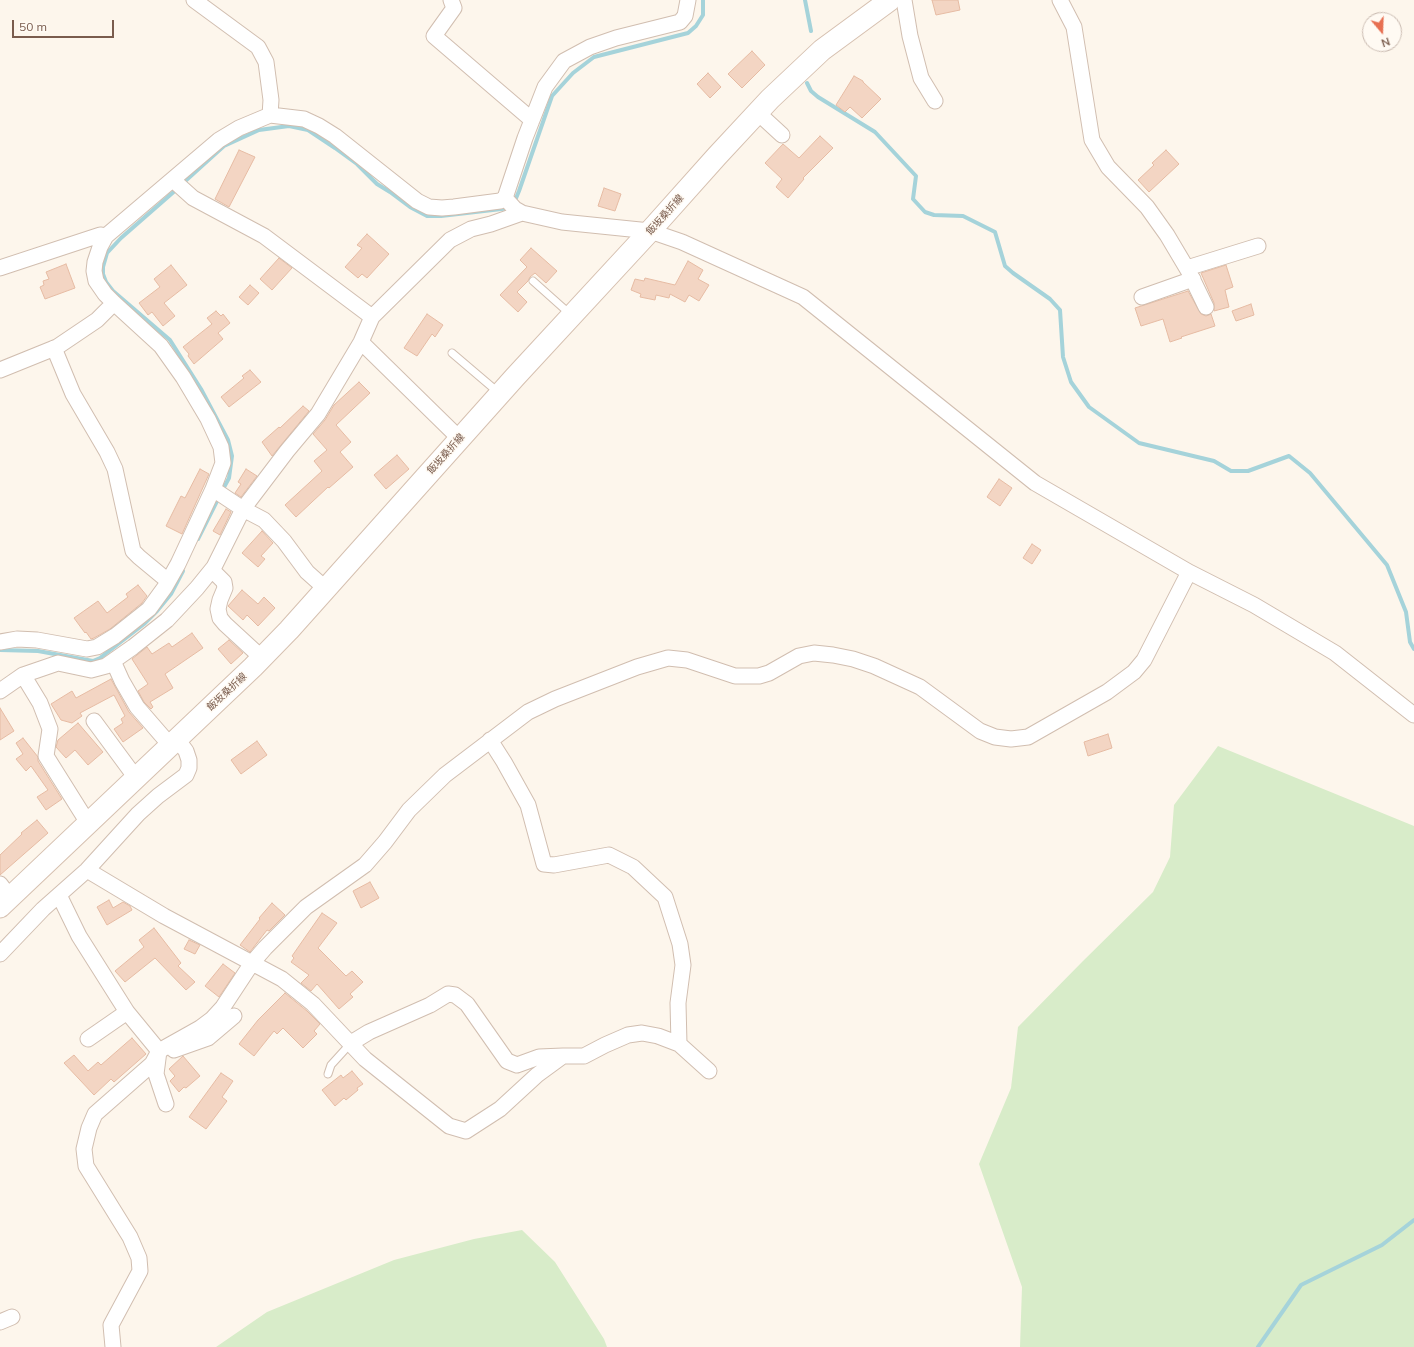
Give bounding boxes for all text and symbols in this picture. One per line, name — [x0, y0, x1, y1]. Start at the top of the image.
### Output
scale bar — [14, 12, 116, 38]
north arrow — [1362, 12, 1402, 52]
text: 50 m — [19, 19, 47, 34]
text: N — [1379, 34, 1392, 50]
street label: 飯坂桑折線 — [644, 192, 686, 238]
street label: 飯坂桑折線 — [425, 431, 467, 477]
street label: 飯坂桑折線 — [205, 671, 249, 713]

